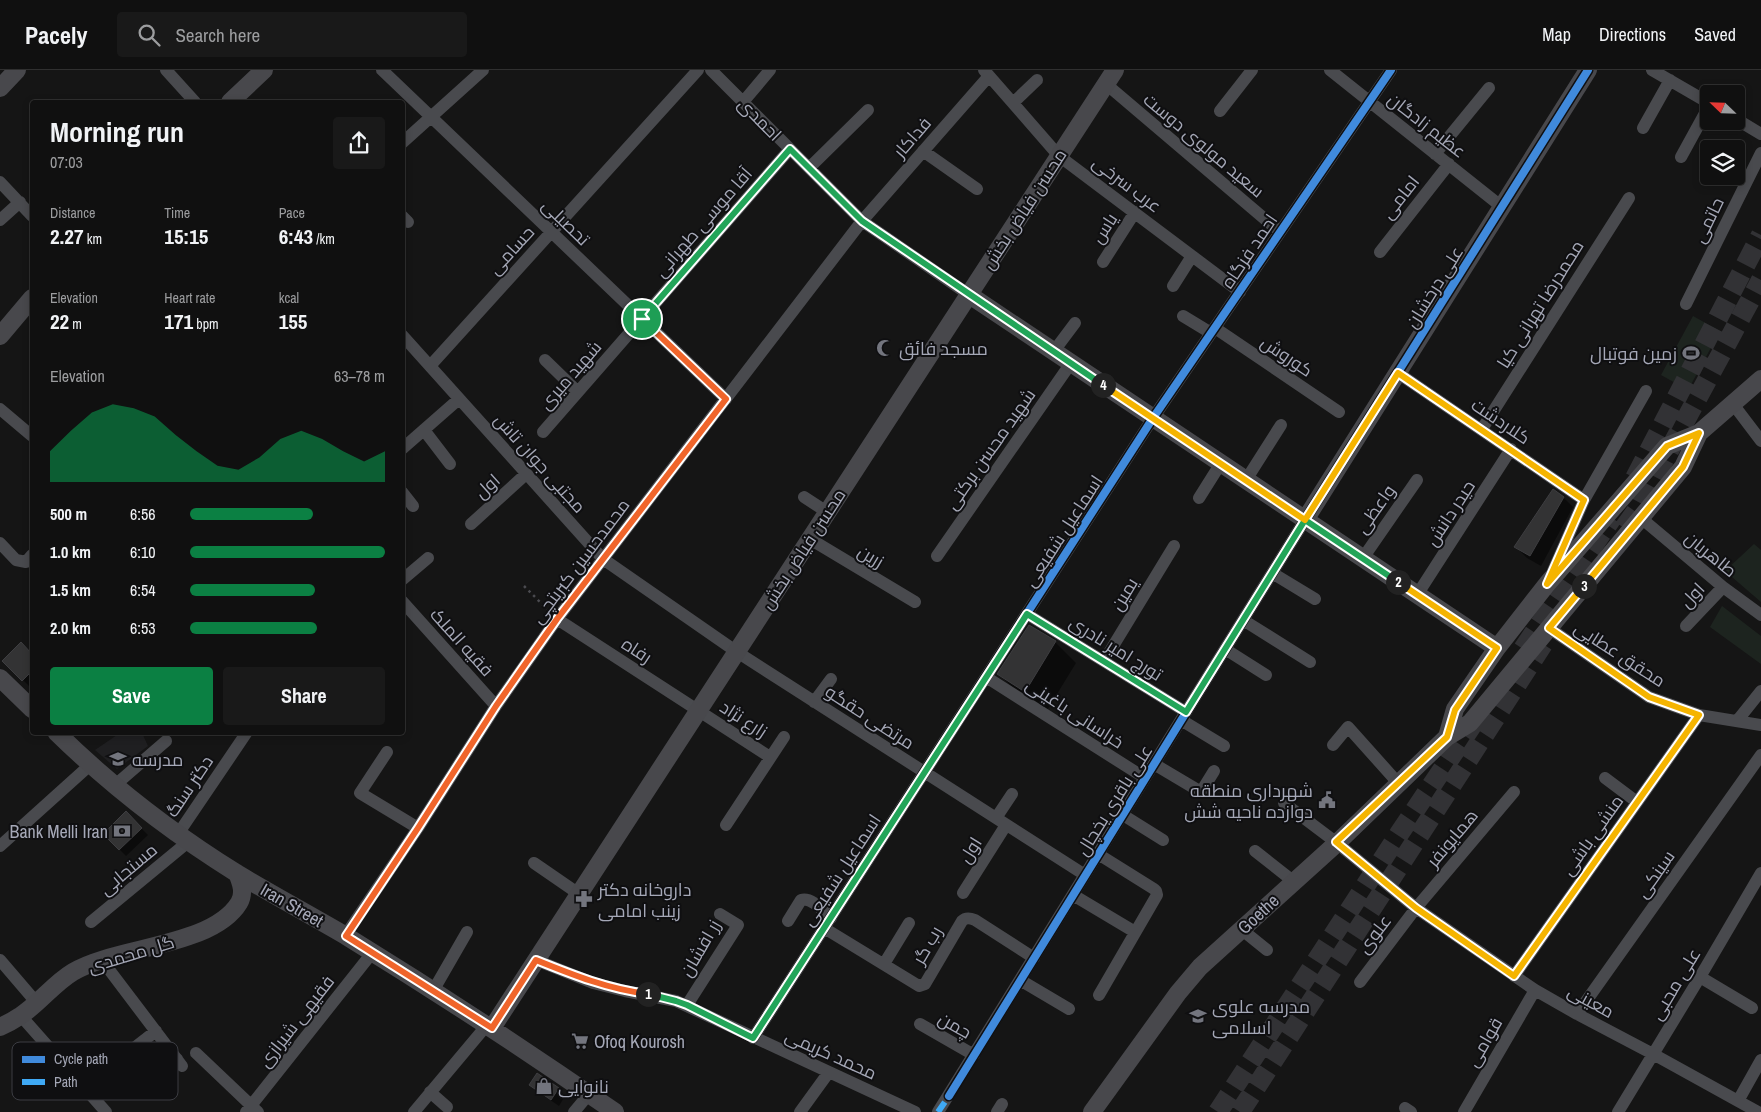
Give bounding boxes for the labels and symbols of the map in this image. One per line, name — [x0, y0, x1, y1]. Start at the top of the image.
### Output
north arrow — [1700, 85, 1745, 130]
street label: عظیم زادگان — [1383, 86, 1471, 164]
street label: سعید مولوی دوست — [1138, 87, 1270, 203]
street label: احمدی — [733, 92, 787, 146]
street label: فداکار — [887, 111, 937, 164]
street label: محسن فیاض بخش — [976, 144, 1072, 274]
street label: عرب سرخی — [1087, 150, 1167, 218]
street label: آقا موسی طهرانی — [648, 162, 758, 282]
street label: امامی — [1375, 170, 1425, 224]
street label: تحصیلی — [537, 193, 596, 251]
street label: حاتمی — [1686, 193, 1730, 247]
street label: یاس — [1085, 208, 1123, 248]
street label: احمد فزگاه — [1215, 209, 1283, 293]
street label: حسامی — [482, 220, 540, 280]
street label: محمدرضا تهرانی کیا — [1491, 235, 1589, 373]
street label: علی درخشان — [1399, 241, 1469, 333]
pin — [621, 298, 663, 340]
street label: کوروش — [1256, 329, 1318, 383]
street label: شهید میری — [533, 335, 607, 415]
place label: مسجد فائق — [899, 336, 988, 361]
mosque icon: مسجد فائق — [875, 338, 895, 358]
place label: زمین فوتبال — [1590, 341, 1677, 366]
sports icon: زمین فوتبال — [1681, 343, 1701, 363]
pin: 4 — [1090, 372, 1116, 398]
street label: شهید محسن برکتی — [939, 383, 1041, 515]
street label: کلاردشت — [1467, 392, 1535, 450]
street label: مجتبی جوان تاش — [488, 408, 592, 518]
street label: اول — [469, 468, 505, 504]
street label: اسماعیل شفیعی — [1017, 470, 1109, 592]
street label: حیدر دانش — [1419, 475, 1481, 551]
street label: واعظی — [1349, 479, 1401, 539]
street label: محسن فیاض بخش — [755, 484, 851, 614]
street label: محمدحسین کبریتچی — [525, 493, 635, 629]
street label: طاهریان — [1680, 525, 1742, 583]
street label: زرین — [853, 538, 889, 574]
pin: 2 — [1386, 570, 1410, 594]
street label: یمین — [1104, 572, 1144, 615]
pin: 3 — [1572, 574, 1596, 598]
street label: اول — [1674, 577, 1710, 613]
street label: فقیه الملک — [424, 602, 500, 682]
street label: تورج امیر نادری — [1065, 609, 1167, 687]
street label: محقق عطایی — [1569, 615, 1671, 693]
street label: رفاه — [617, 631, 657, 669]
street label: خراسانی باغینی — [1021, 672, 1129, 754]
street label: مرتضی حقگو — [821, 679, 919, 755]
street label: زارع نژاد — [715, 694, 773, 744]
street label: علی باقری یخچال — [1070, 740, 1158, 860]
place label: مدرسه — [132, 747, 183, 772]
school or university icon: مدرسه — [108, 749, 128, 769]
street label: دکتر سنگ — [159, 750, 219, 822]
place label: شهرداری منطقه دوازده ناحیه شش — [1184, 778, 1313, 824]
public building icon: شهرداری منطقه دوازده ناحیه شش — [1317, 790, 1337, 810]
street label: منشی باشی — [1555, 790, 1629, 880]
street label: همایونفر — [1420, 804, 1484, 873]
street label: اسماعیل شفیعی — [795, 809, 887, 931]
place label: Bank Melli Iran — [10, 819, 108, 844]
bank icon: Bank Melli Iran — [112, 821, 132, 841]
street label: اول — [952, 832, 988, 868]
street label: مستجابی — [93, 837, 163, 901]
street label: سینکی — [1629, 845, 1681, 903]
street label: Iran Street — [256, 877, 328, 933]
place label: داروخانه دکتر زینب امامی — [597, 877, 691, 923]
street label: Goethe — [1232, 888, 1284, 940]
pharmacy icon: داروخانه دکتر زینب امامی — [574, 889, 594, 909]
street label: علوی — [1351, 909, 1397, 959]
street label: زر افشان — [674, 915, 726, 981]
street label: رب گر — [906, 921, 948, 970]
street label: گل محمدی — [85, 929, 177, 979]
street label: علی محبی — [1644, 943, 1706, 1025]
street label: فقیهی شیرازی — [252, 970, 340, 1072]
street label: معینی — [1563, 978, 1619, 1024]
pin: 1 — [636, 982, 660, 1006]
place label: مدرسه علوی اسلامی — [1212, 994, 1310, 1040]
street label: چمن — [934, 1005, 976, 1045]
school or university icon: مدرسه علوی اسلامی — [1188, 1006, 1208, 1026]
street label: قوامی — [1460, 1013, 1508, 1071]
street label: محمد کریمی — [781, 1023, 881, 1085]
place label: Ofoq Kourosh — [594, 1029, 685, 1054]
supermarket icon: Ofoq Kourosh — [570, 1031, 590, 1051]
legend — [12, 1042, 178, 1100]
text: Cycle path — [54, 1050, 108, 1068]
text: Path — [54, 1073, 78, 1091]
place label: نانوایی — [558, 1074, 609, 1099]
shop icon: نانوایی — [534, 1076, 554, 1096]

